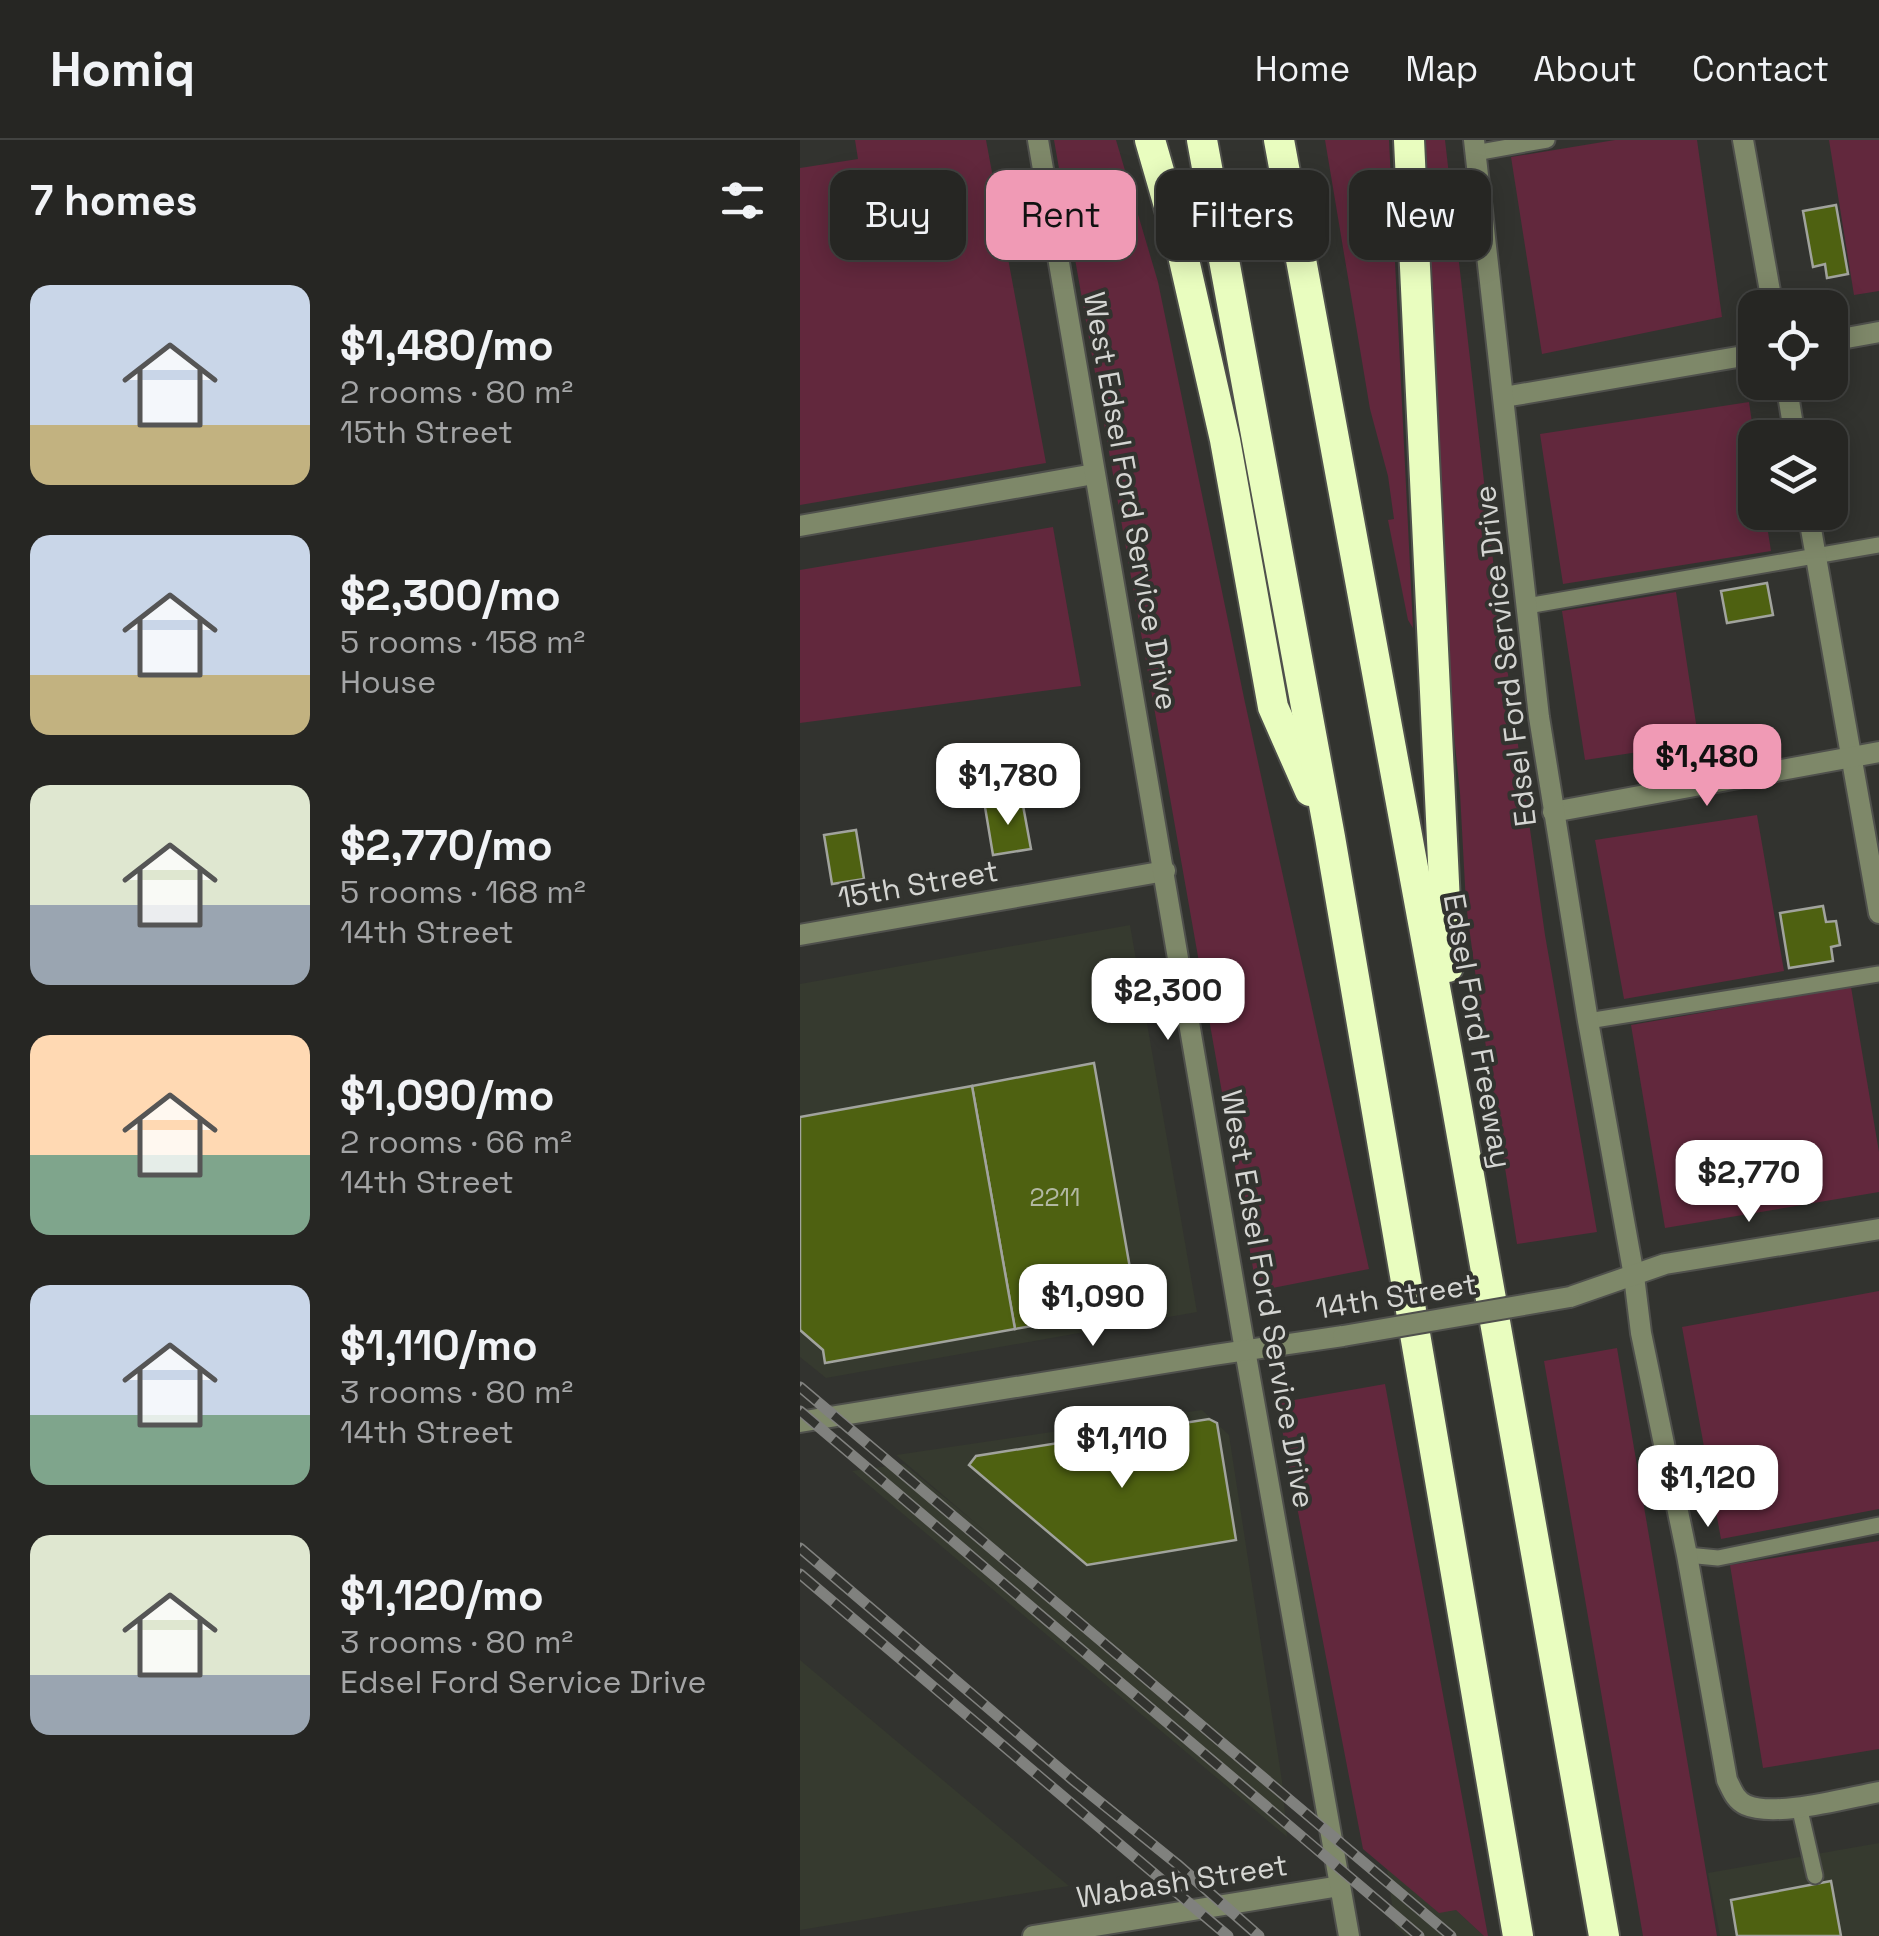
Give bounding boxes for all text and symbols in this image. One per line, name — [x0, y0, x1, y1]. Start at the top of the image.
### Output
text: Homiq — [50, 39, 195, 100]
text: Home — [1255, 47, 1350, 91]
text: Map — [1405, 47, 1478, 91]
text: About — [1533, 47, 1637, 91]
text: Contact — [1692, 47, 1829, 91]
chip: Buy — [830, 170, 966, 260]
chip: Rent — [986, 170, 1136, 260]
chip: Filters — [1156, 170, 1329, 260]
chip: New — [1349, 170, 1491, 260]
icon: filters — [715, 173, 770, 228]
text: 7 homes — [30, 174, 198, 227]
street label: West Edsel Ford Service Drive — [1075, 289, 1187, 713]
map controls — [1738, 290, 1848, 530]
button: locate — [1738, 290, 1848, 400]
text: $1,480/mo — [340, 319, 554, 372]
icon: home — [110, 325, 230, 445]
text: 2 rooms · 80 m² — [340, 372, 573, 412]
text: 15th Street — [340, 412, 513, 452]
button: layers — [1738, 420, 1848, 530]
street label: Edsel Ford Service Drive — [1465, 483, 1545, 829]
text: $2,300/mo — [340, 569, 561, 622]
icon: home — [110, 575, 230, 695]
text: 5 rooms · 158 m² — [340, 622, 585, 662]
text: House — [340, 662, 436, 702]
pin: $1,480 — [1626, 724, 1788, 809]
text: $1,480 — [1655, 736, 1759, 776]
pin: $1,780 — [927, 743, 1089, 828]
text: $1,780 — [958, 755, 1058, 795]
text: $2,770/mo — [340, 819, 553, 872]
icon: home — [110, 825, 230, 945]
street label: 15th Street — [835, 851, 1001, 917]
text: 5 rooms · 168 m² — [340, 872, 586, 912]
street label: Edsel Ford Freeway — [1435, 891, 1521, 1171]
text: 14th Street — [340, 912, 514, 952]
pin: $2,300 — [1087, 958, 1249, 1043]
text: $2,300 — [1114, 970, 1222, 1010]
text: $1,090/mo — [340, 1069, 555, 1122]
icon: home — [110, 1075, 230, 1195]
street label: West Edsel Ford Service Drive — [1212, 1087, 1324, 1511]
text: 2 rooms · 66 m² — [340, 1122, 572, 1162]
pin: $2,770 — [1668, 1140, 1830, 1225]
text: $2,770 — [1698, 1152, 1800, 1192]
text: 14th Street — [340, 1162, 514, 1202]
house number: 2211 — [1029, 1181, 1081, 1213]
pin: $1,090 — [1012, 1264, 1174, 1349]
street label: 14th Street — [1313, 1264, 1479, 1328]
text: $1,090 — [1041, 1276, 1145, 1316]
text: $1,110/mo — [340, 1319, 538, 1372]
icon: home — [110, 1325, 230, 1445]
text: 3 rooms · 80 m² — [340, 1372, 573, 1412]
pin: $1,110 — [1041, 1406, 1203, 1491]
text: 14th Street — [340, 1412, 514, 1452]
text: $1,110 — [1076, 1418, 1168, 1458]
pin: $1,120 — [1627, 1445, 1789, 1530]
text: $1,120 — [1660, 1457, 1756, 1497]
text: $1,120/mo — [340, 1569, 544, 1622]
icon: home — [110, 1575, 230, 1695]
text: 3 rooms · 80 m² — [340, 1622, 573, 1662]
text: Edsel Ford Service Drive — [340, 1662, 706, 1702]
street label: Wabash Street — [1074, 1845, 1290, 1917]

